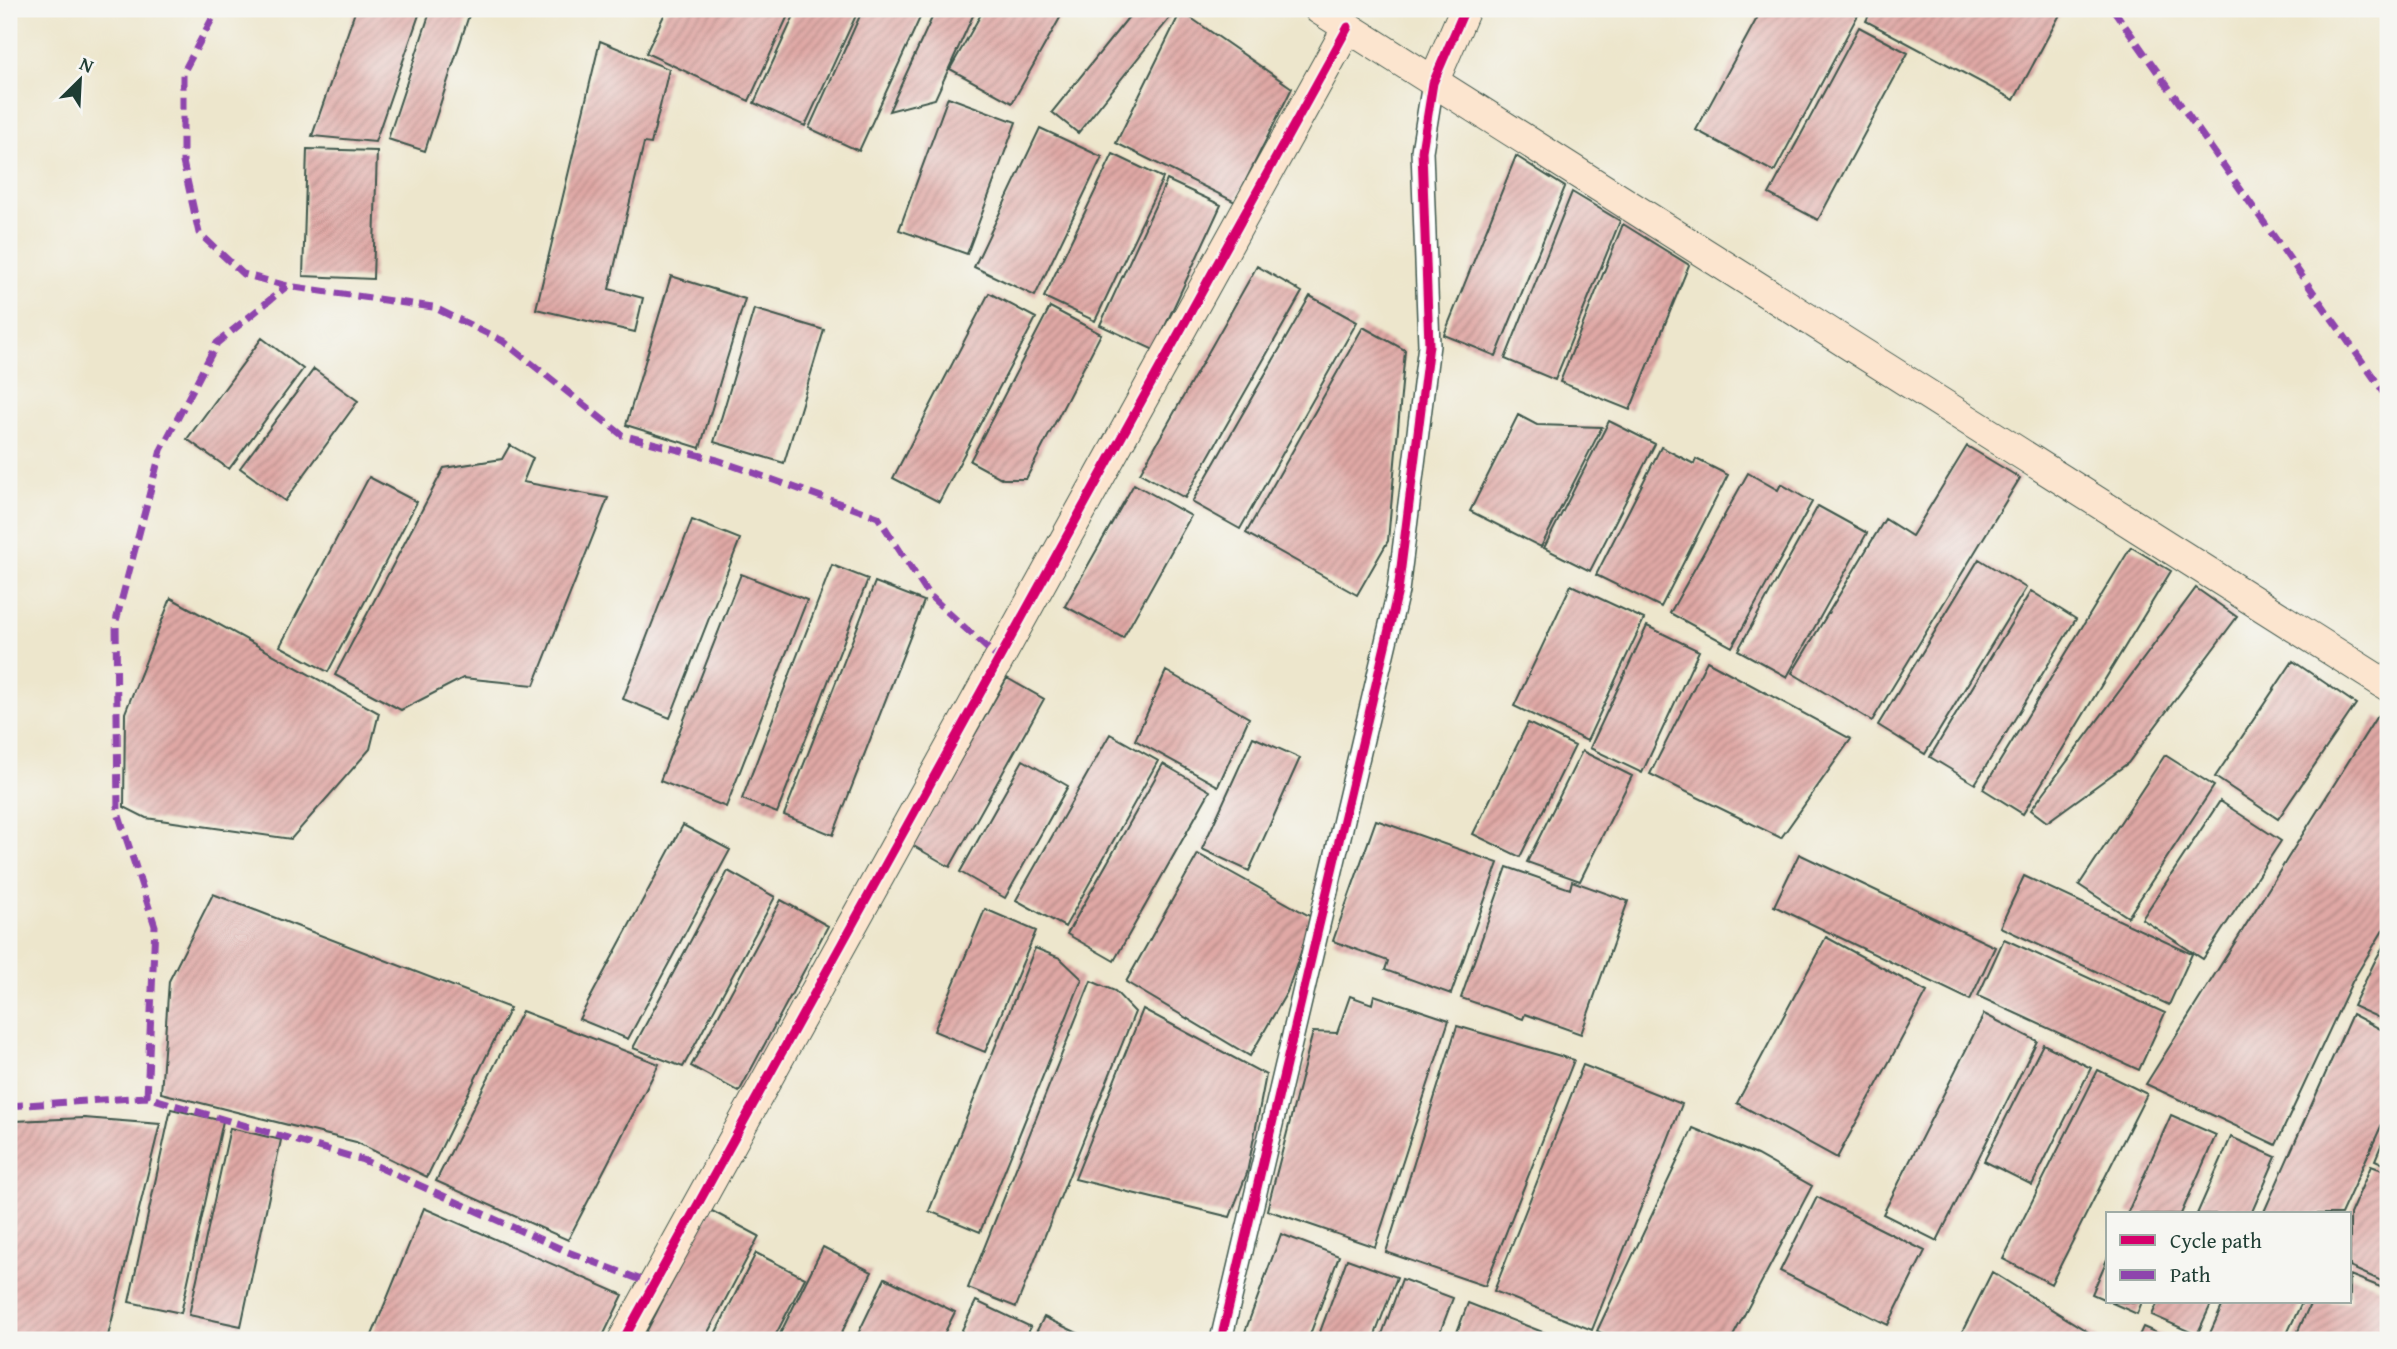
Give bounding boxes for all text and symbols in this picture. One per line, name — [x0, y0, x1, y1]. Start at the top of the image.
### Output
north arrow — [46, 46, 116, 116]
text: N — [75, 49, 99, 80]
legend — [2106, 1212, 2352, 1304]
text: Cycle path — [2170, 1225, 2262, 1256]
text: Path — [2170, 1259, 2211, 1290]

